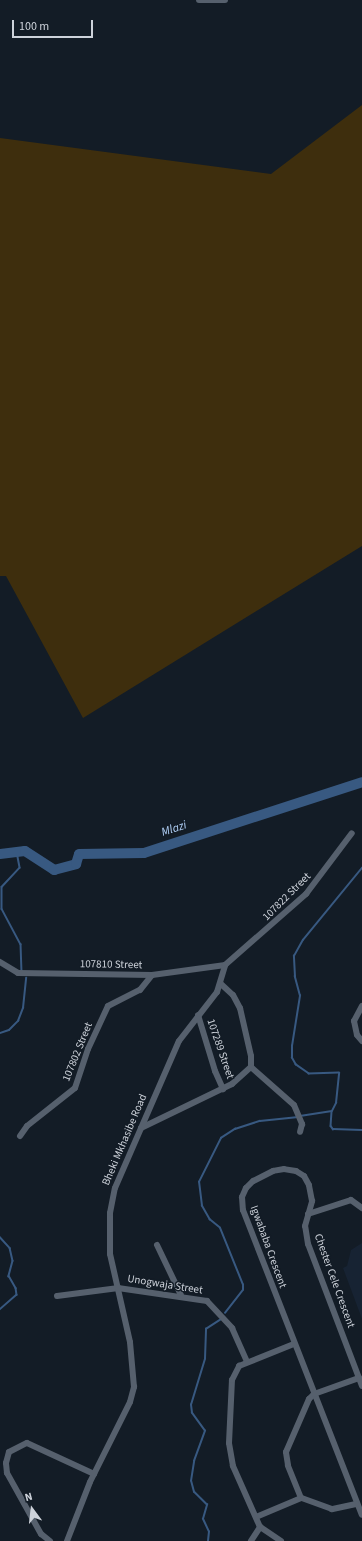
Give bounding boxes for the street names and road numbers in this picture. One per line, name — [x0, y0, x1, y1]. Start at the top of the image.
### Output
street label: 107822 Street — [260, 870, 314, 924]
street label: 107810 Street — [80, 958, 142, 972]
street label: 107289 Street — [204, 1017, 236, 1081]
street label: 107802 Street — [60, 1021, 96, 1083]
street label: Bheki Mkhasibe Road — [100, 1092, 150, 1188]
street label: Igwababa Crescent — [247, 1204, 289, 1290]
street label: Chester Cele Crescent — [311, 1232, 357, 1330]
street label: Unogwaja Street — [126, 1273, 204, 1297]

